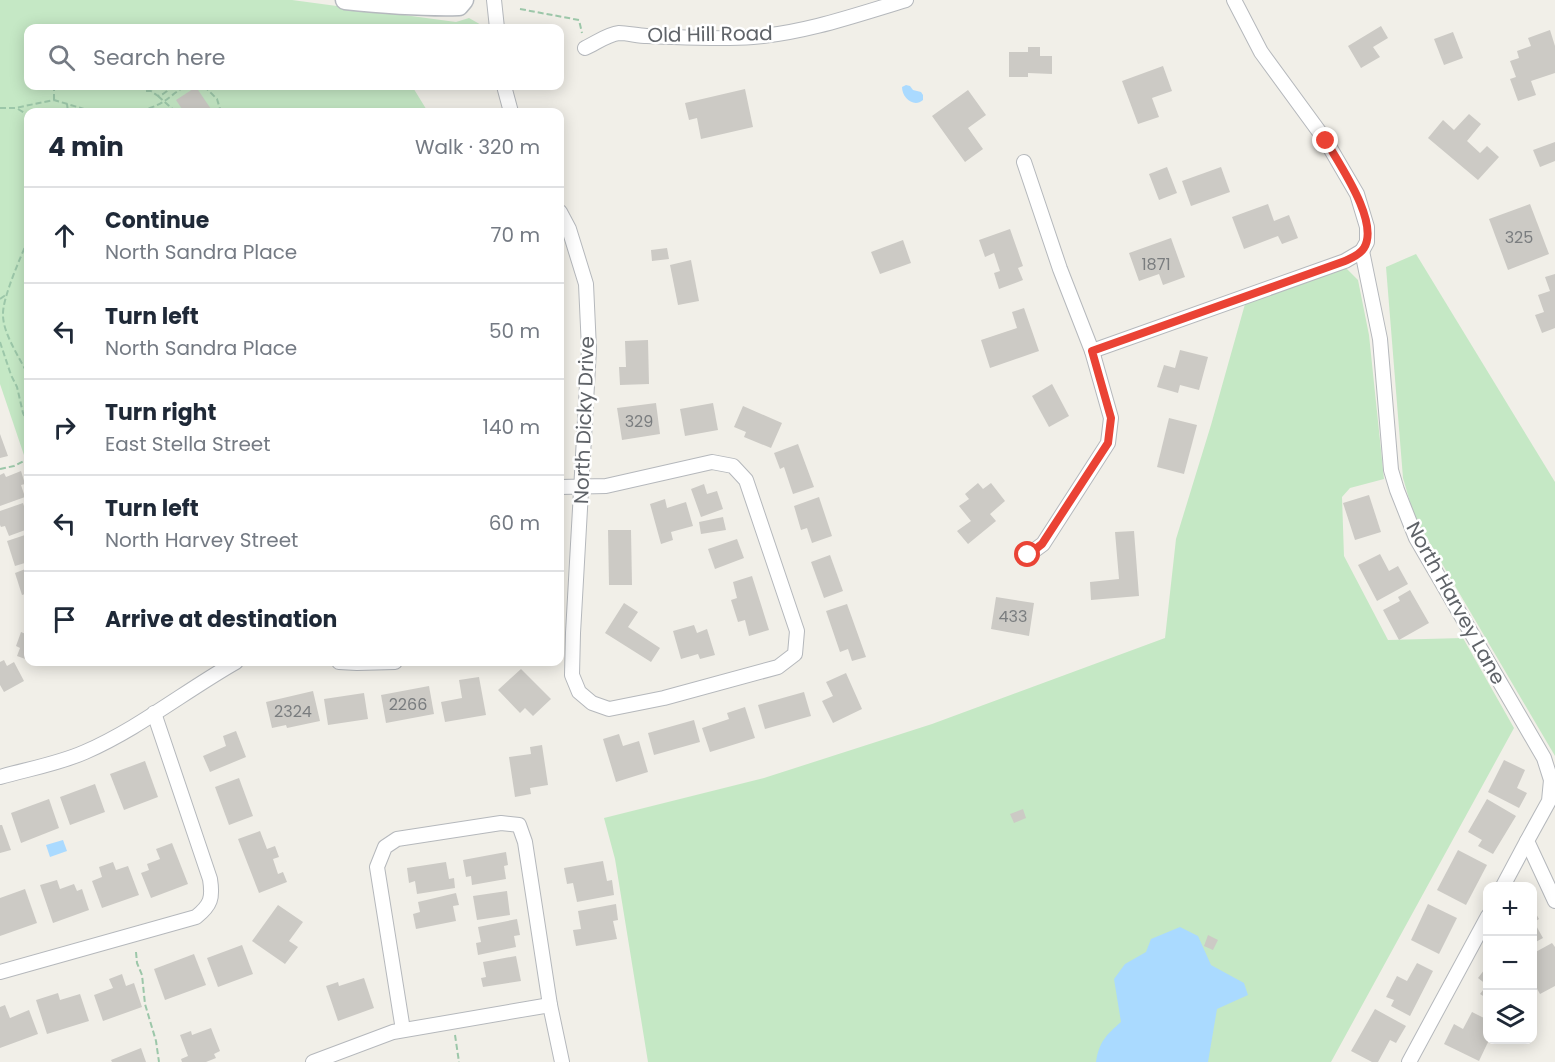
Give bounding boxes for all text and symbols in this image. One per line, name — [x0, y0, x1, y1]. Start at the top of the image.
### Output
street label: Old Hill Road — [647, 19, 773, 49]
search box — [24, 24, 564, 90]
icon: search — [45, 41, 78, 74]
text: Search here — [93, 42, 226, 73]
route end — [1312, 127, 1338, 153]
text: 4 min — [48, 129, 124, 165]
text: Walk · 320 m — [415, 133, 540, 161]
text: Continue — [105, 205, 209, 236]
icon: ahead — [48, 219, 81, 252]
text: 70 m — [491, 221, 540, 249]
house number: 325 — [1505, 226, 1533, 249]
text: North Sandra Place — [105, 238, 297, 266]
house number: 1871 — [1141, 253, 1171, 276]
text: Turn left — [105, 301, 199, 332]
icon: left — [48, 315, 81, 348]
text: 50 m — [489, 317, 540, 345]
text: North Sandra Place — [105, 334, 297, 362]
street label: North Dicky Drive — [567, 336, 601, 504]
text: Turn right — [105, 397, 216, 428]
house number: 329 — [625, 410, 653, 433]
icon: right — [48, 411, 81, 444]
text: 140 m — [483, 413, 540, 441]
text: East Stella Street — [105, 430, 271, 458]
text: Turn left — [105, 493, 199, 524]
icon: left — [48, 507, 81, 540]
text: 60 m — [489, 509, 540, 537]
street label: North Harvey Lane — [1400, 517, 1512, 689]
text: North Harvey Street — [105, 526, 298, 554]
route start — [1014, 541, 1040, 567]
icon: arrive — [48, 603, 81, 636]
text: Arrive at destination — [105, 604, 337, 635]
house number: 433 — [999, 605, 1027, 628]
house number: 2266 — [389, 693, 427, 716]
house number: 2324 — [274, 700, 312, 723]
map controls — [1483, 882, 1537, 1044]
button: + — [1483, 882, 1537, 936]
button: − — [1483, 936, 1537, 990]
button: layers — [1483, 990, 1537, 1044]

